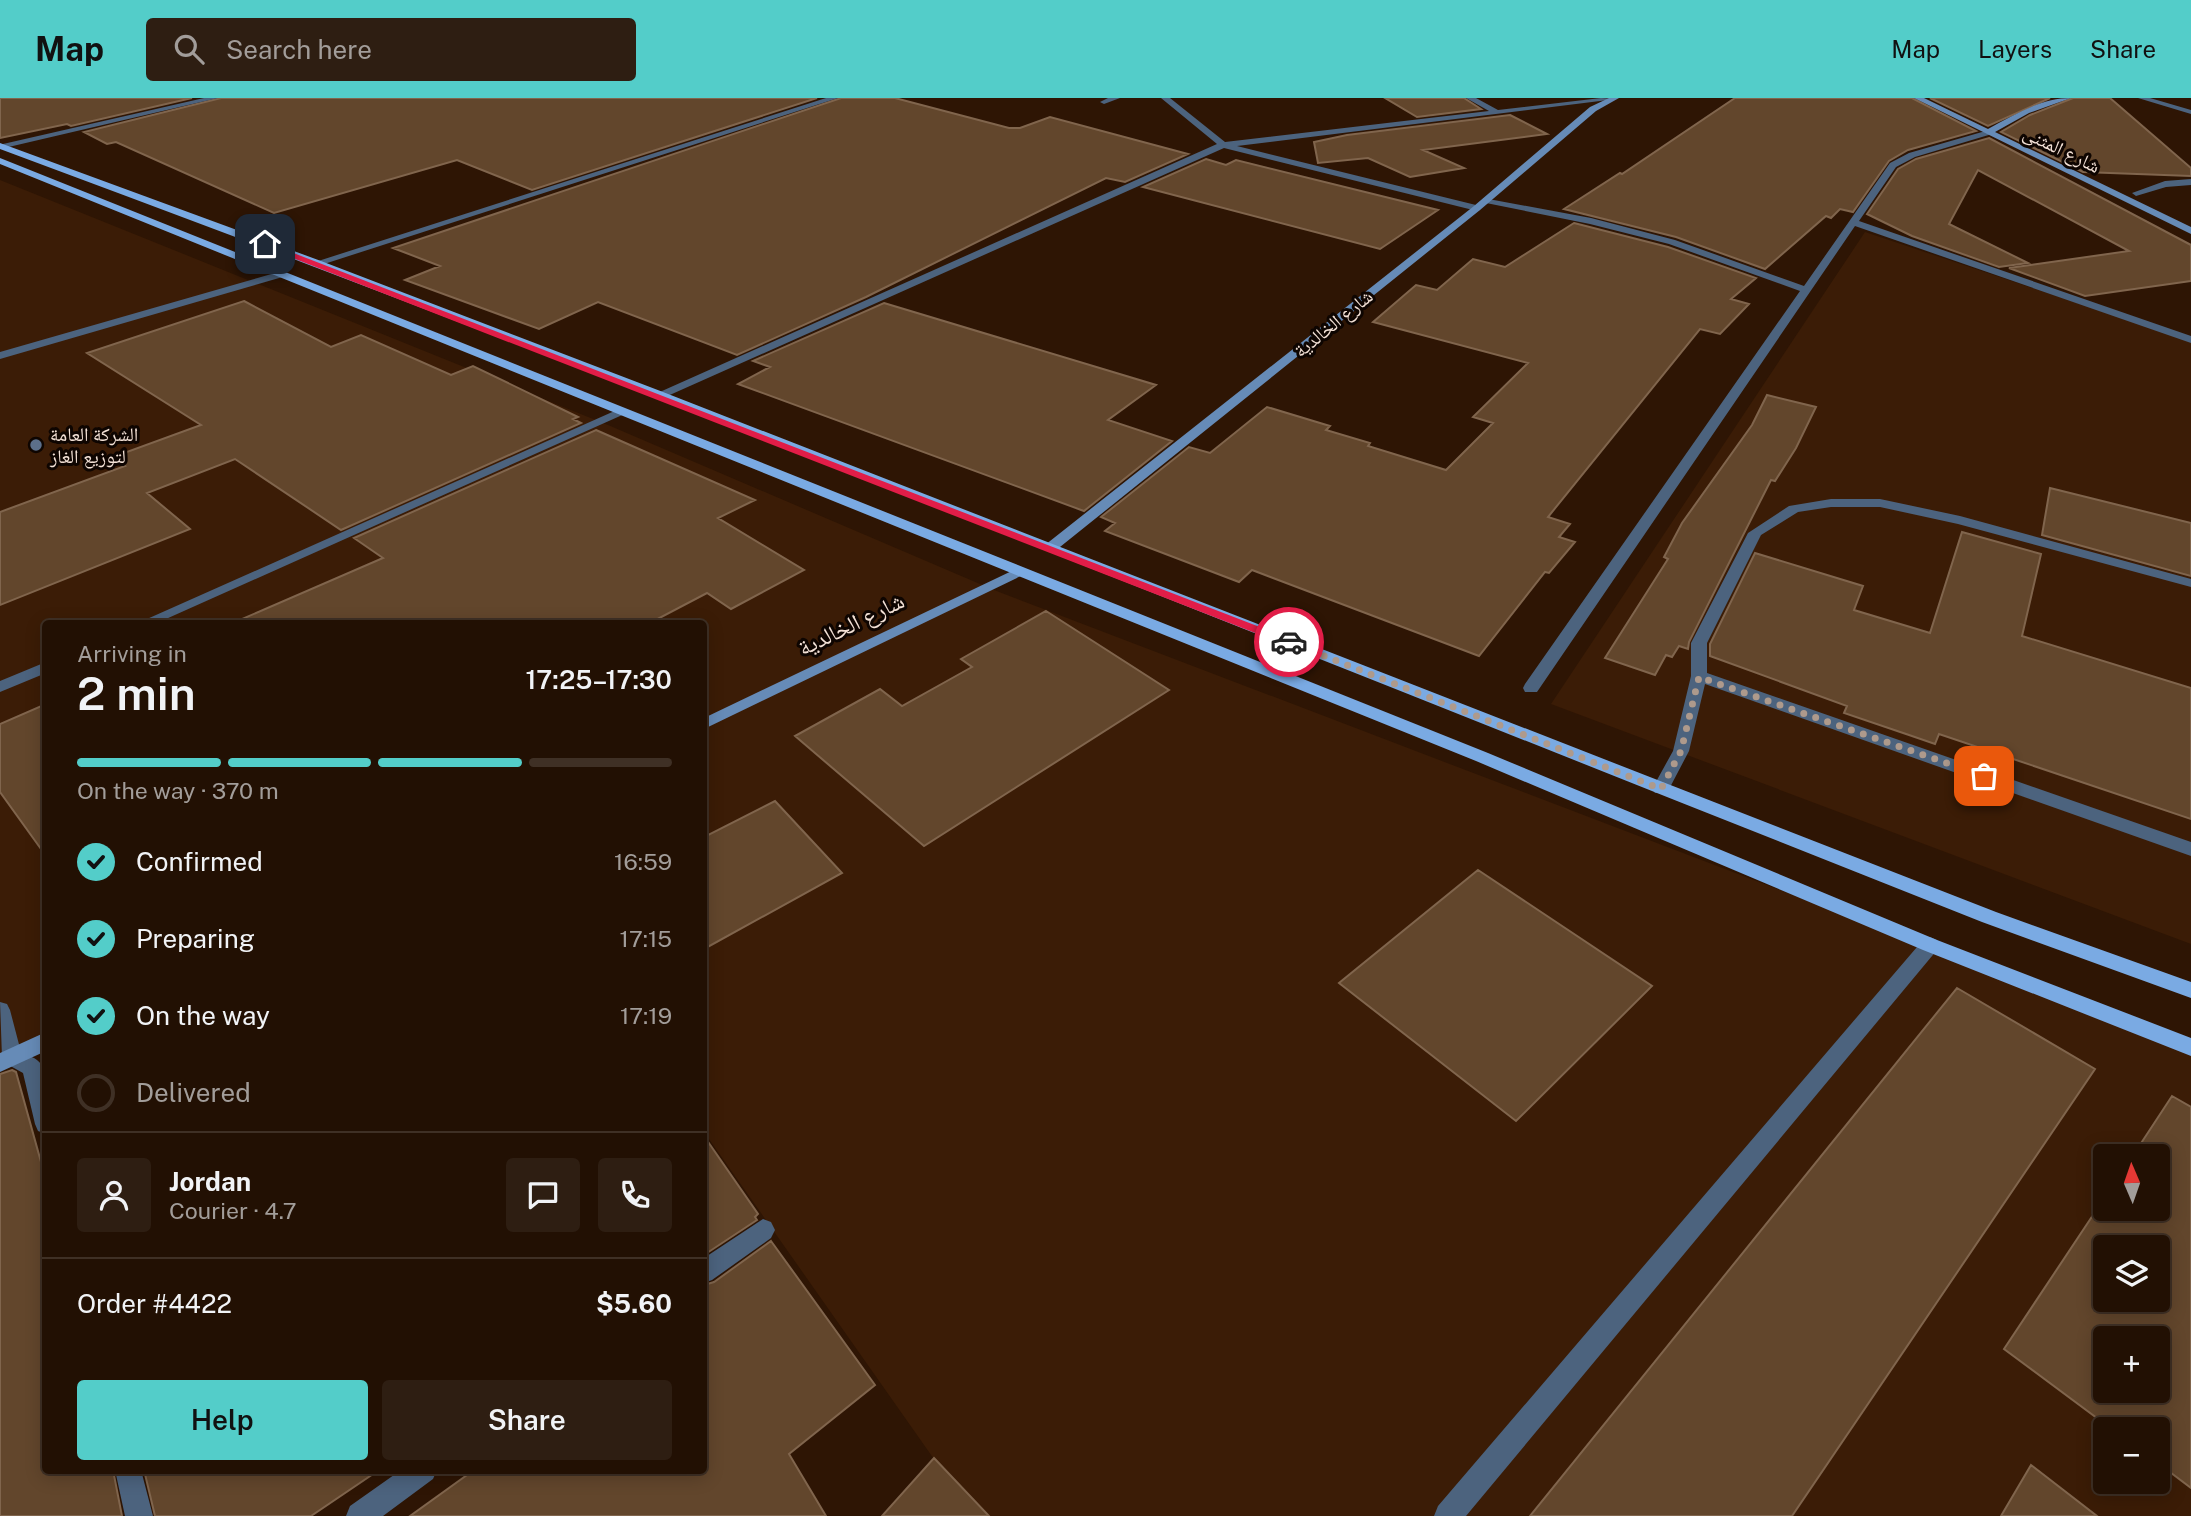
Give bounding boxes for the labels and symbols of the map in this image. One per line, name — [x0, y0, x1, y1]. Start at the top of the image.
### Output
street label: شارع المثنى — [2020, 121, 2104, 178]
pin — [235, 214, 295, 274]
street label: شارع الخالدية — [1289, 285, 1377, 362]
place label: الشركة العامة لتوزيع الغاز — [49, 423, 138, 469]
marker: الشركة العامة لتوزيع الغاز — [28, 437, 44, 453]
street label: شارع الخالدية — [793, 586, 909, 663]
courier — [1254, 607, 1324, 677]
pin — [1954, 746, 2014, 806]
north arrow — [2093, 1144, 2170, 1222]

